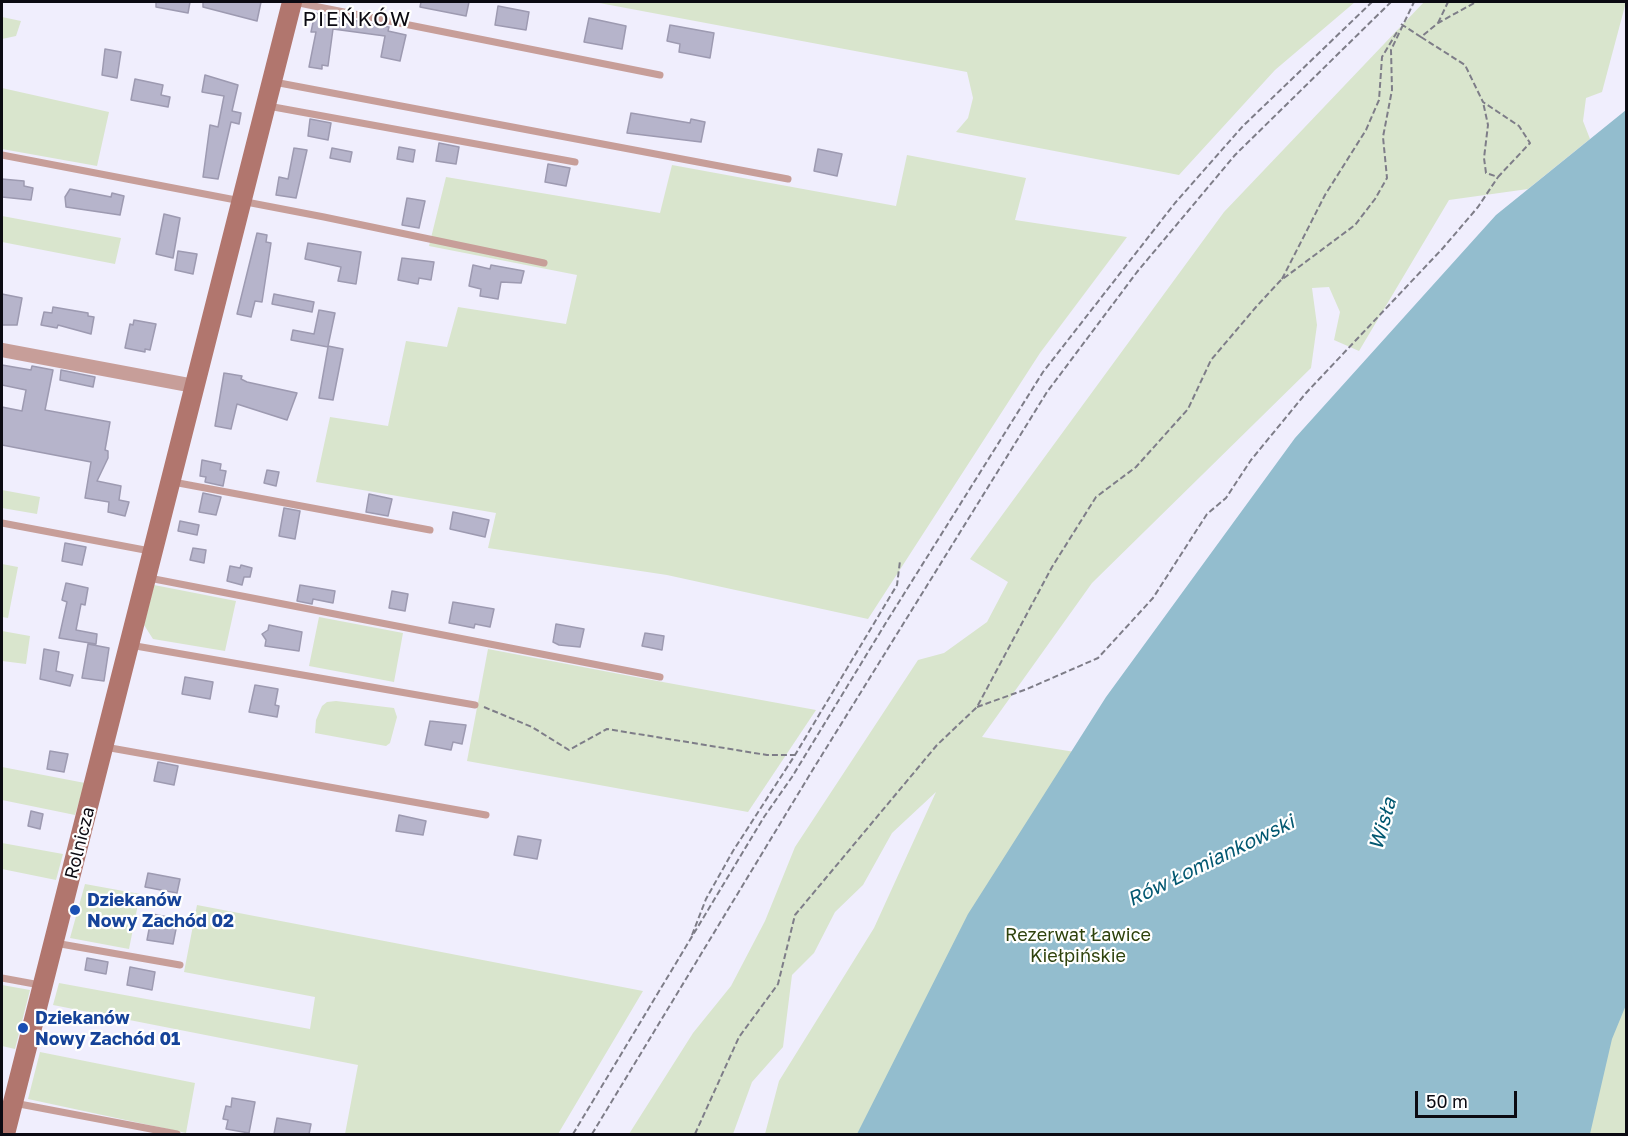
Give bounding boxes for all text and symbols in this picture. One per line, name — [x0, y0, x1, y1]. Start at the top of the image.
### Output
district label: PIEŃKÓW — [302, 6, 412, 32]
water label: Wisła — [1364, 795, 1402, 853]
street label: Rolnicza — [61, 805, 99, 881]
water label: Rów Łomiankowski — [1124, 810, 1298, 912]
place label: Dziekanów Nowy Zachód 02 — [87, 889, 234, 932]
marker: Dziekanów Nowy Zachód 02 — [68, 903, 82, 917]
park label: Rezerwat Ławice Kiełpińskie — [1005, 924, 1151, 966]
place label: Dziekanów Nowy Zachód 01 — [35, 1007, 180, 1050]
marker: Dziekanów Nowy Zachód 01 — [16, 1021, 30, 1035]
scale bar — [1418, 1079, 1520, 1117]
text: 50 m — [1426, 1090, 1468, 1112]

